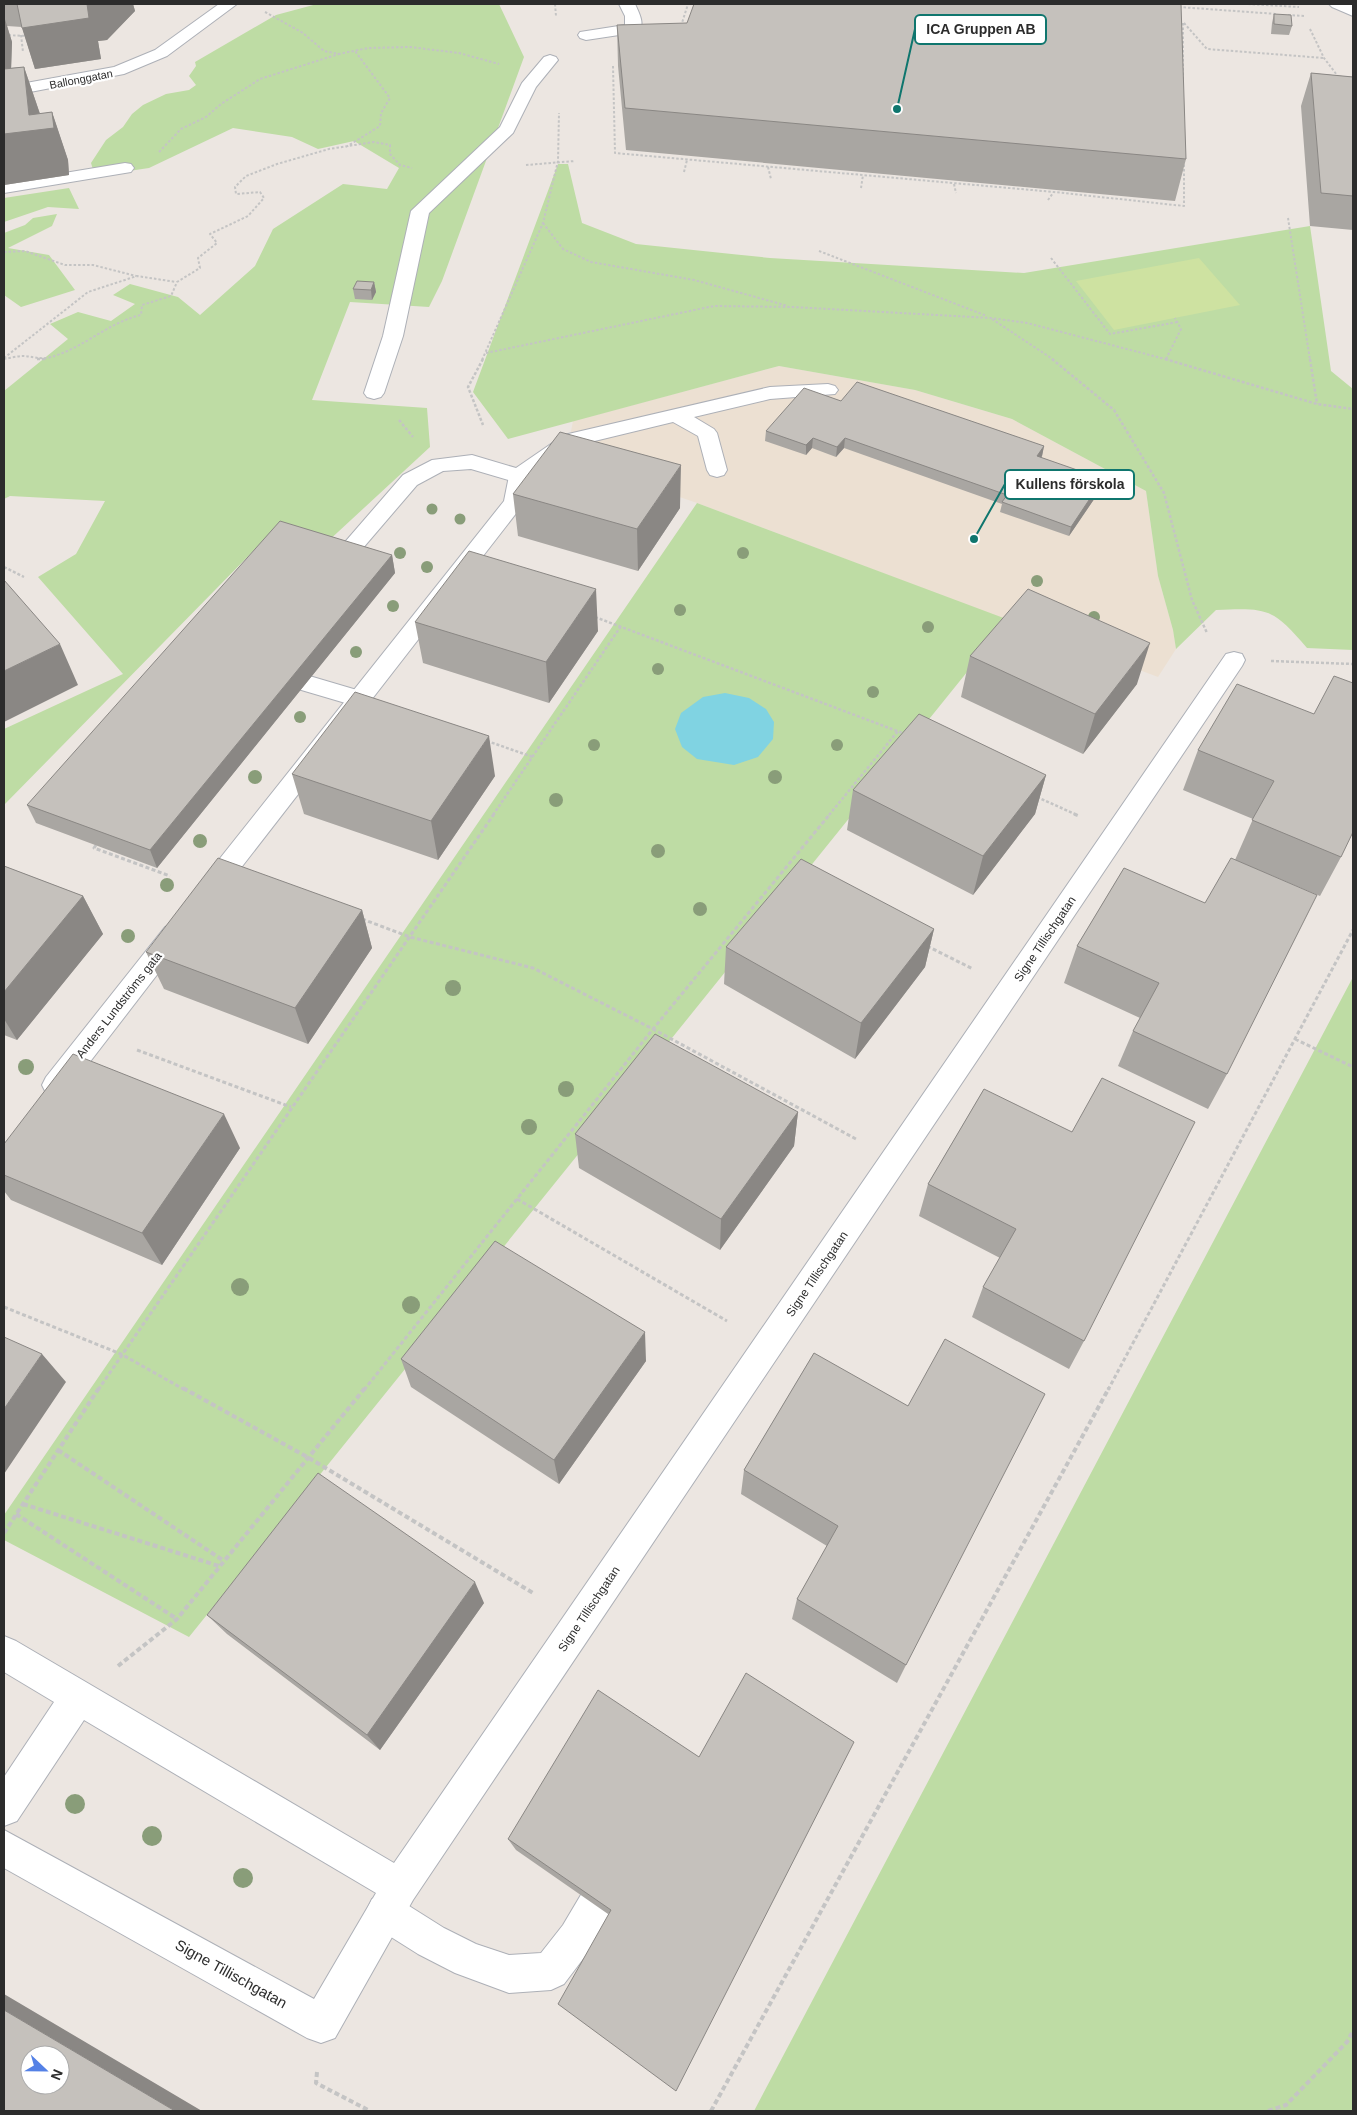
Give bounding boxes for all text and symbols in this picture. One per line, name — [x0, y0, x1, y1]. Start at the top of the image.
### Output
callout: ICA Gruppen AB — [915, 15, 1046, 44]
text: ICA Gruppen AB — [926, 21, 1036, 37]
street label: Ballonggatan — [48, 67, 114, 91]
callout: Kullens förskola — [1005, 470, 1134, 499]
text: Kullens förskola — [1016, 476, 1125, 492]
street label: Signe Tillischgatan — [1011, 894, 1079, 984]
street label: Anders Lundströms gata — [73, 949, 165, 1061]
street label: Signe Tillischgatan — [783, 1229, 851, 1319]
street label: Signe Tillischgatan — [555, 1564, 623, 1654]
street label: Signe Tillischgatan — [172, 1936, 290, 2011]
north arrow — [20, 2045, 70, 2095]
text: N — [48, 2067, 66, 2083]

